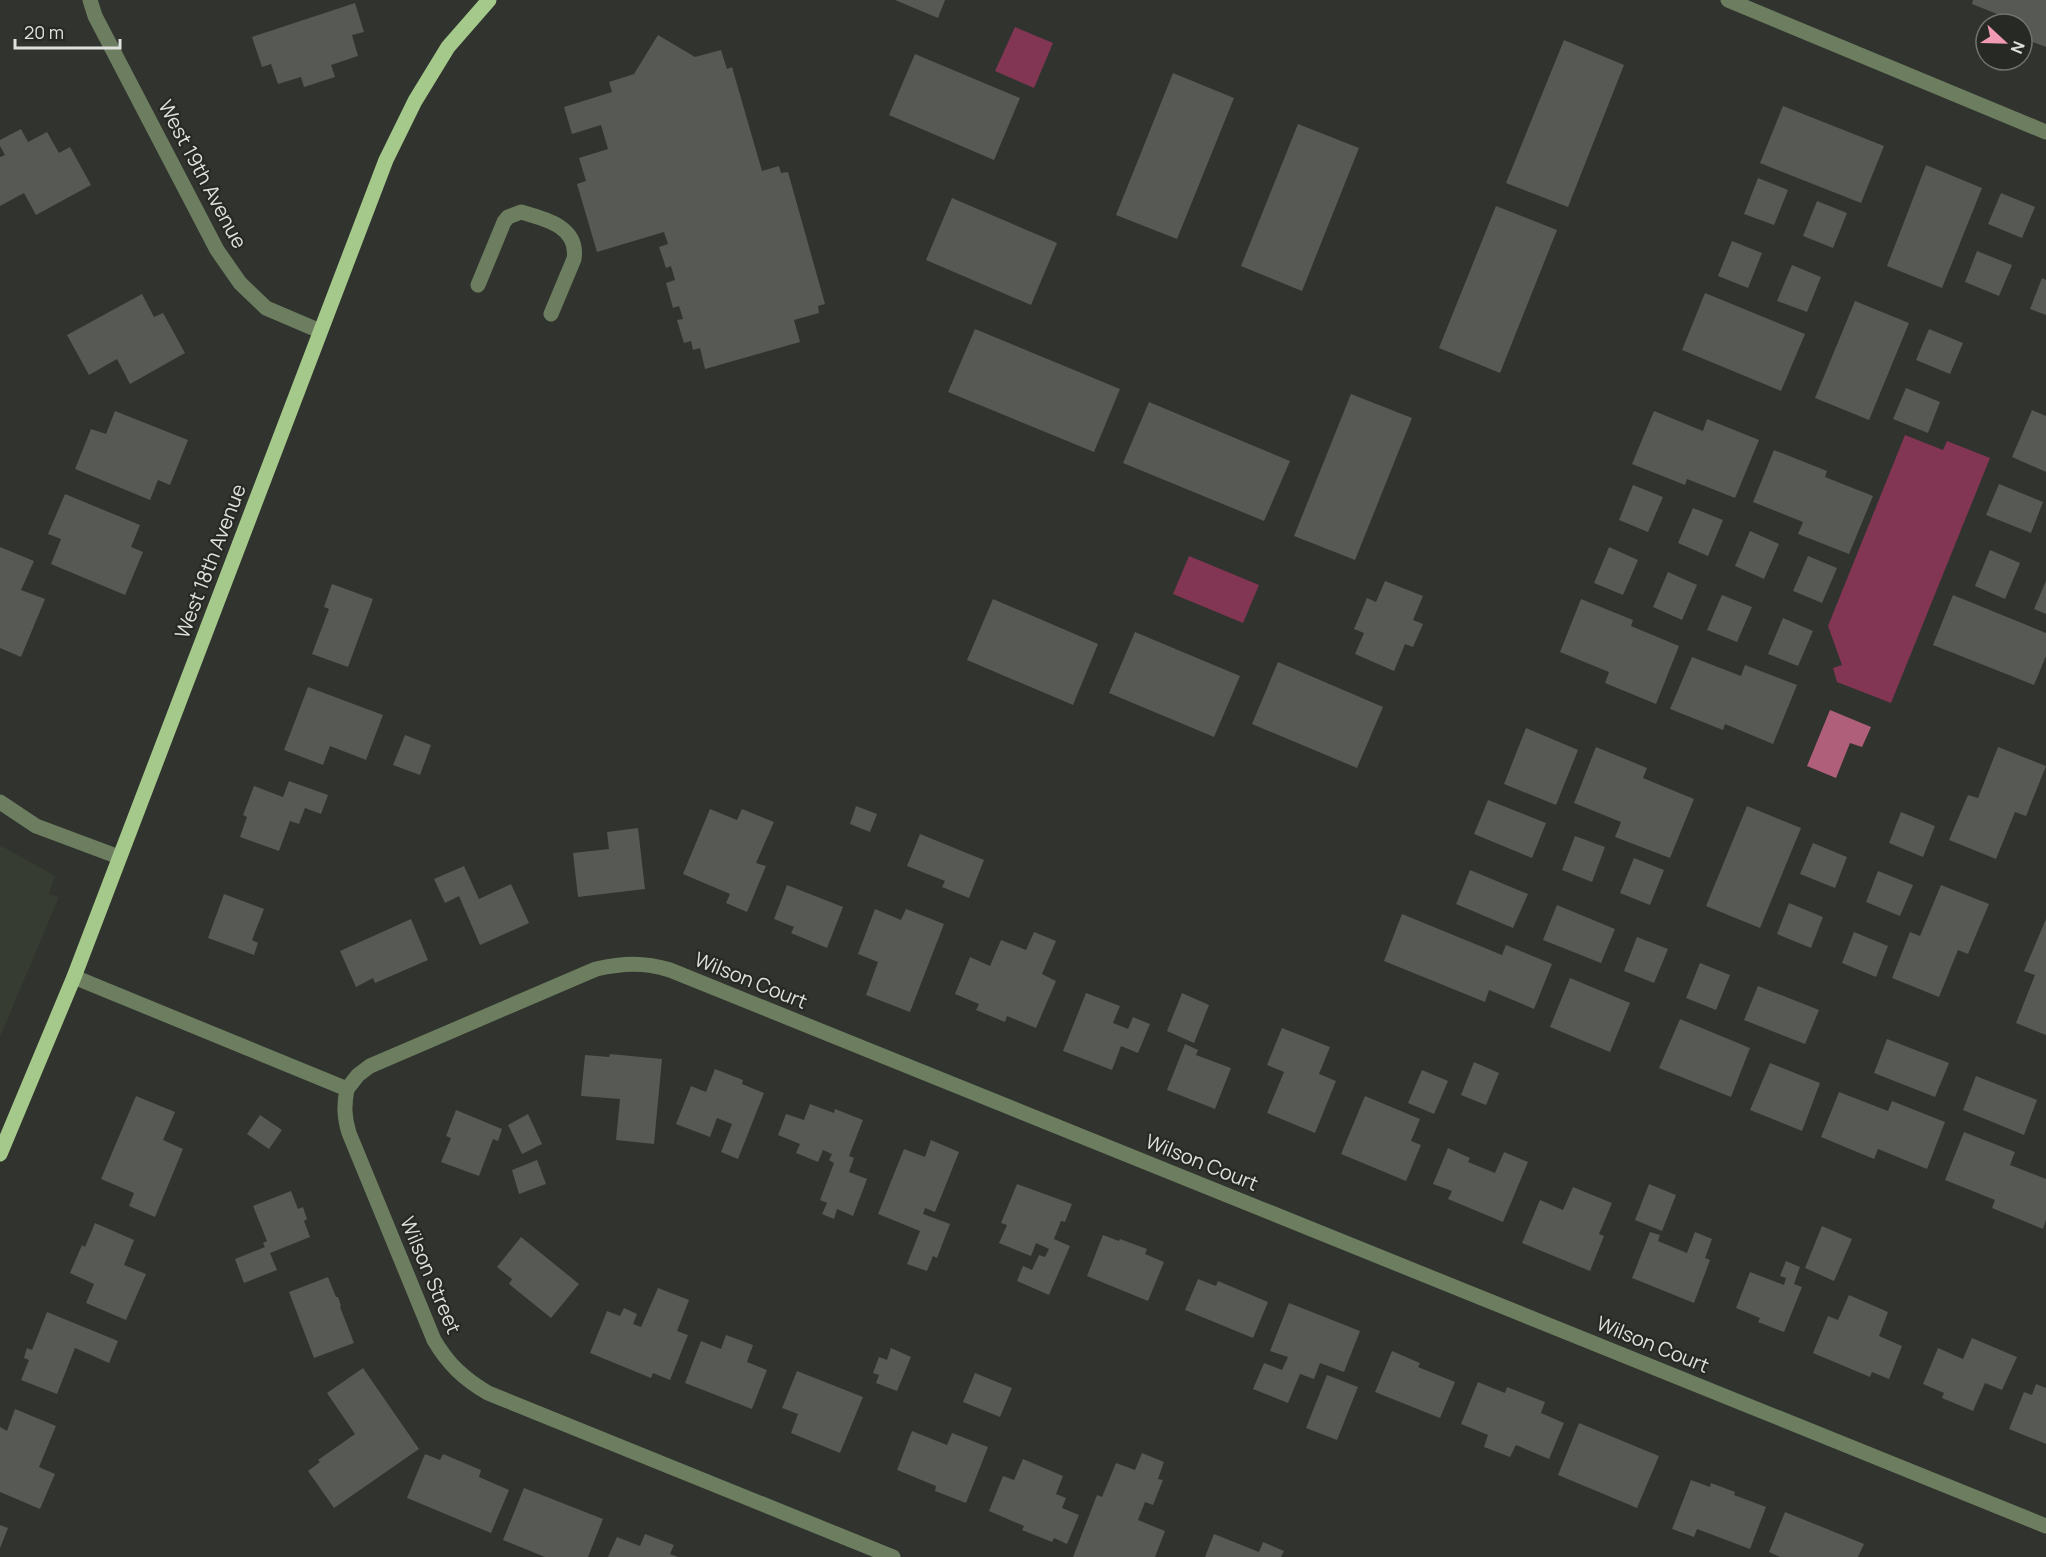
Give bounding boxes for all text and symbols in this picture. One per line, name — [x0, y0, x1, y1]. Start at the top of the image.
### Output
scale bar — [15, 12, 120, 50]
north arrow — [1974, 12, 2034, 72]
text: 20 m — [24, 20, 64, 44]
text: N — [2006, 38, 2030, 57]
street label: West 19th Avenue — [153, 95, 253, 253]
street label: West 18th Avenue — [168, 480, 252, 642]
street label: Wilson Court — [691, 945, 811, 1015]
street label: Wilson Court — [1142, 1127, 1262, 1197]
street label: Wilson Street — [394, 1212, 468, 1338]
street label: Wilson Court — [1593, 1309, 1713, 1379]

